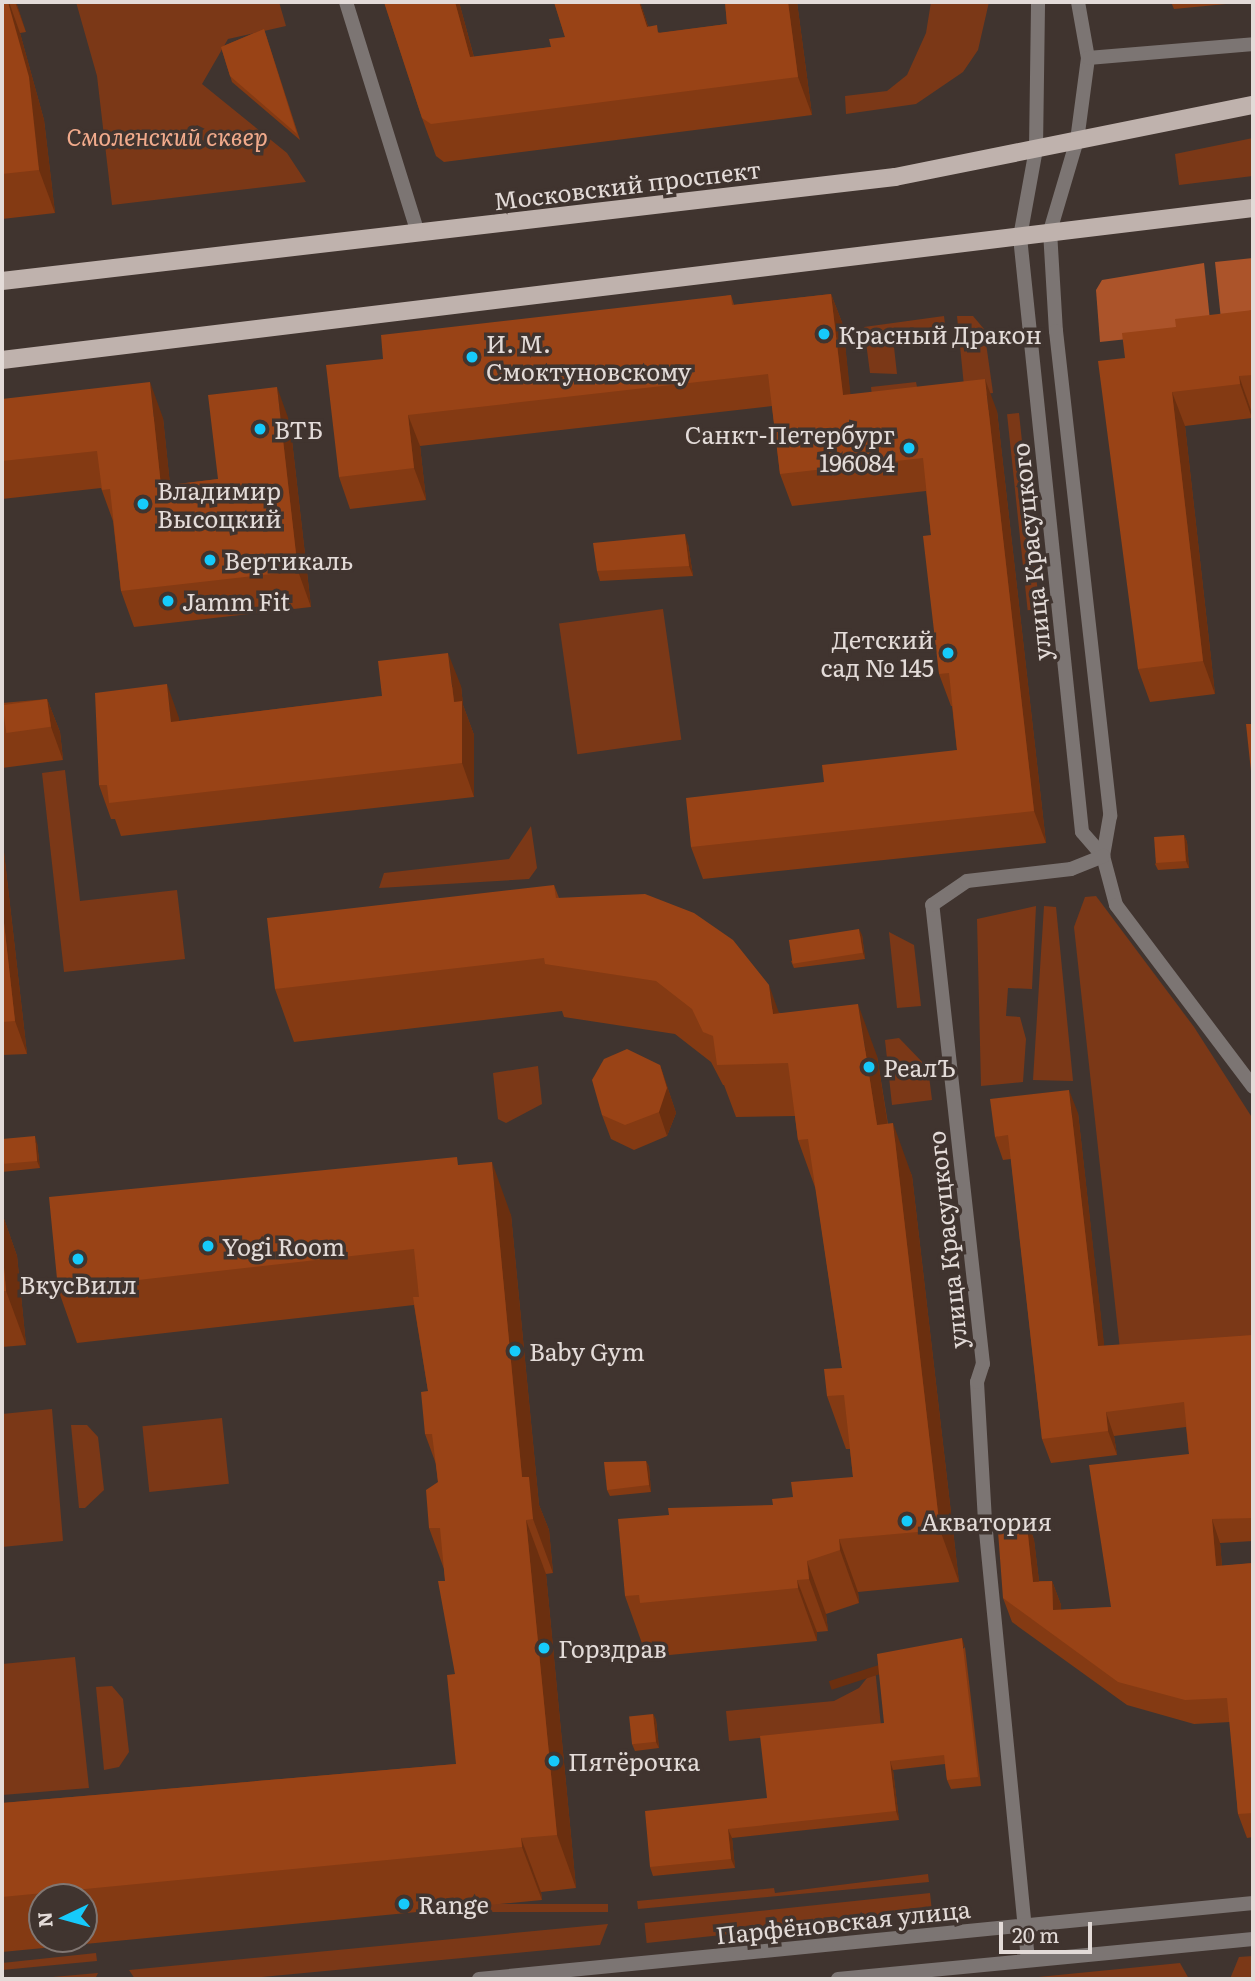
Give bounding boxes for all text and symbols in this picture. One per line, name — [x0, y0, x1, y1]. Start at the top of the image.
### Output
park label: Смоленский сквер — [66, 122, 268, 150]
street label: Московский проспект — [492, 153, 762, 215]
place label: Красный Дракон — [838, 320, 1042, 348]
marker: Красный Дракон — [816, 326, 832, 342]
place label: И. М. Смоктуновскому — [486, 329, 691, 385]
marker: И. М. Смоктуновскому — [464, 349, 480, 365]
place label: ВТБ — [274, 415, 323, 443]
place label: Санкт-Петербург 196084 — [685, 420, 895, 476]
marker: ВТБ — [252, 421, 268, 437]
marker: Санкт-Петербург 196084 — [901, 440, 917, 456]
street label: улица Красуцкого — [1004, 442, 1056, 662]
place label: Владимир Высоцкий — [157, 476, 282, 532]
marker: Владимир Высоцкий — [135, 496, 151, 512]
place label: Вертикаль — [224, 546, 353, 574]
marker: Вертикаль — [202, 552, 218, 568]
place label: Jamm Fit — [182, 587, 290, 615]
marker: Jamm Fit — [160, 593, 176, 609]
place label: Детский сад № 145 — [820, 625, 934, 681]
marker: Детский сад № 145 — [940, 645, 956, 661]
place label: РеалЪ — [883, 1053, 956, 1081]
marker: РеалЪ — [861, 1059, 877, 1075]
street label: улица Красуцкого — [920, 1130, 972, 1350]
place label: Yogi Room — [222, 1232, 345, 1260]
marker: Yogi Room — [200, 1238, 216, 1254]
marker: ВкусВилл — [70, 1251, 86, 1267]
place label: ВкусВилл — [19, 1270, 137, 1298]
place label: Baby Gym — [529, 1337, 645, 1365]
marker: Baby Gym — [507, 1343, 523, 1359]
place label: Акватория — [921, 1507, 1052, 1535]
marker: Акватория — [899, 1513, 915, 1529]
place label: Горздрав — [558, 1634, 667, 1662]
marker: Горздрав — [536, 1640, 552, 1656]
place label: Пятёрочка — [568, 1747, 700, 1775]
marker: Пятёрочка — [546, 1753, 562, 1769]
north arrow — [28, 1883, 98, 1953]
place label: Range — [418, 1890, 489, 1918]
street label: Парфёновская улица — [714, 1893, 972, 1949]
marker: Range — [396, 1896, 412, 1912]
scale bar — [1003, 1908, 1096, 1952]
text: N — [29, 1910, 59, 1929]
text: 20 m — [1012, 1918, 1059, 1949]

